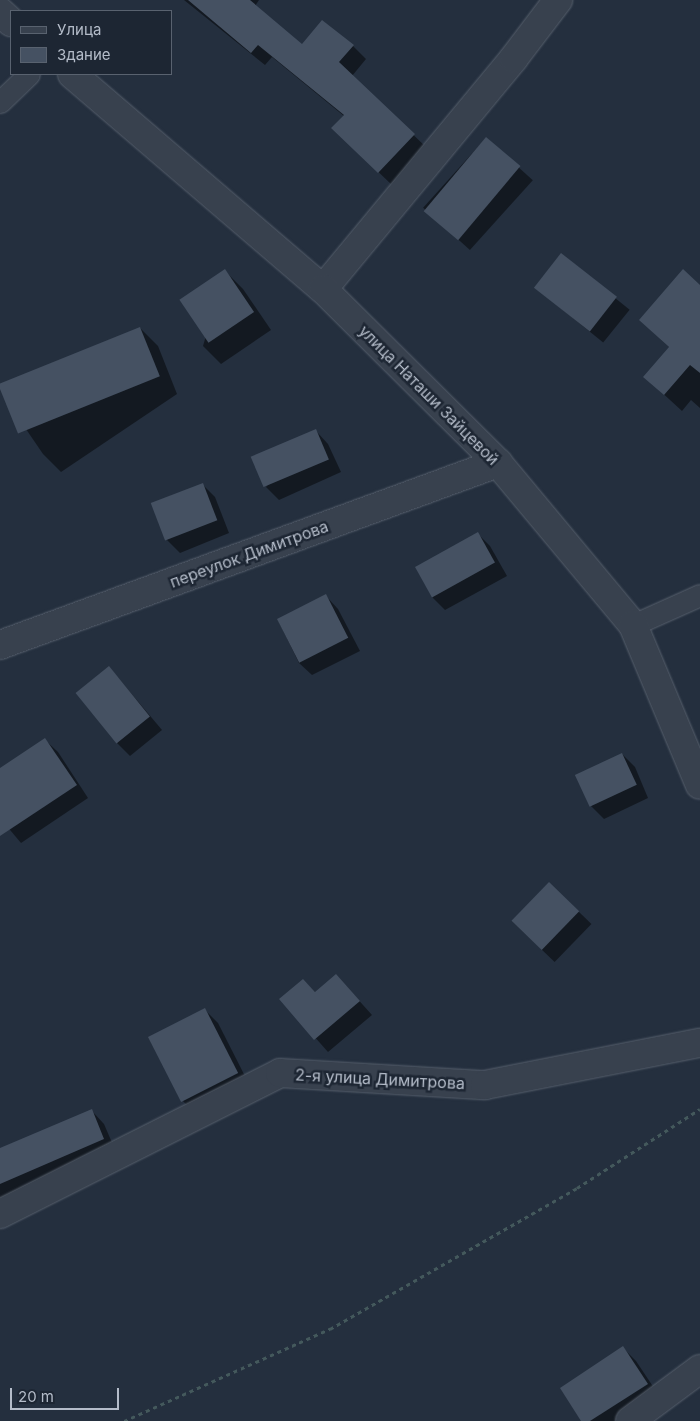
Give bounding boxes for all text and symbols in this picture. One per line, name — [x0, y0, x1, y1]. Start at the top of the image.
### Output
legend — [10, 10, 172, 75]
text: Улица — [57, 20, 101, 39]
text: Здание — [57, 45, 111, 64]
street label: улица Наташи Зайцевой — [355, 321, 503, 469]
street label: переулок Димитрова — [167, 516, 331, 592]
street label: 2-я улица Димитрова — [295, 1065, 465, 1093]
scale bar — [12, 1378, 121, 1410]
text: 20 m — [18, 1387, 54, 1406]

